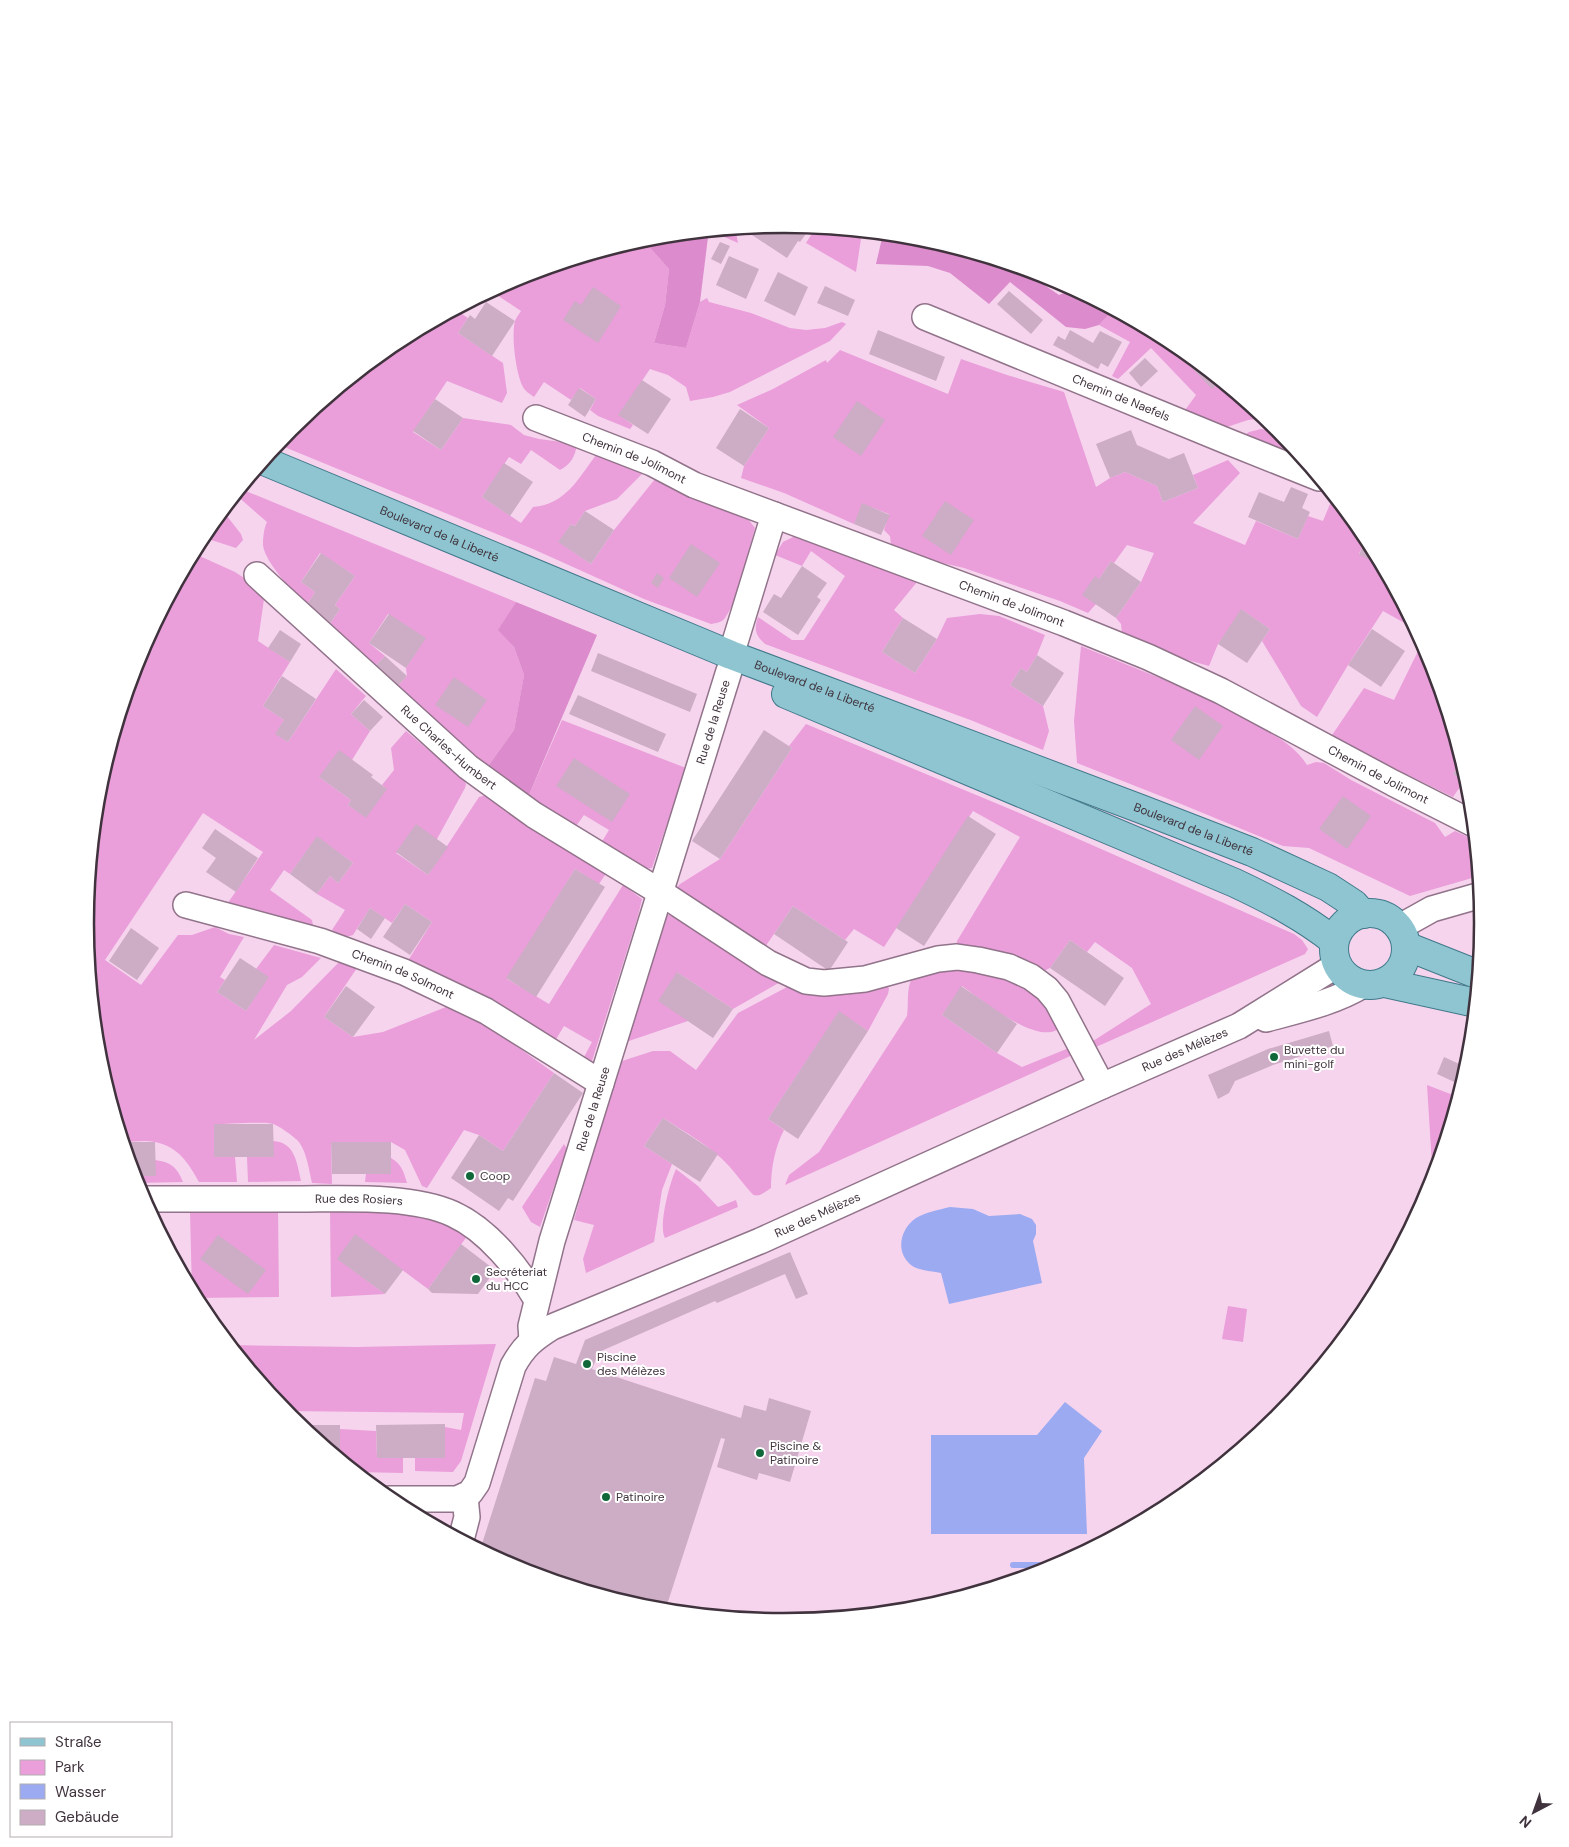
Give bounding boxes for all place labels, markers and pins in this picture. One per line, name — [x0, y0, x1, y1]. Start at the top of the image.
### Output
place label: Buvette du mini-golf — [1284, 1042, 1345, 1072]
marker: Buvette du mini-golf — [1268, 1051, 1280, 1063]
place label: Coop — [480, 1168, 510, 1184]
marker: Coop — [464, 1170, 476, 1182]
place label: Secréteriat du HCC — [486, 1264, 547, 1294]
marker: Secréteriat du HCC — [470, 1273, 482, 1285]
place label: Piscine des Mélèzes — [597, 1349, 665, 1379]
marker: Piscine des Mélèzes — [581, 1358, 593, 1370]
place label: Piscine & Patinoire — [770, 1438, 822, 1468]
marker: Piscine & Patinoire — [754, 1447, 766, 1459]
place label: Patinoire — [616, 1489, 665, 1505]
marker: Patinoire — [600, 1491, 612, 1503]

